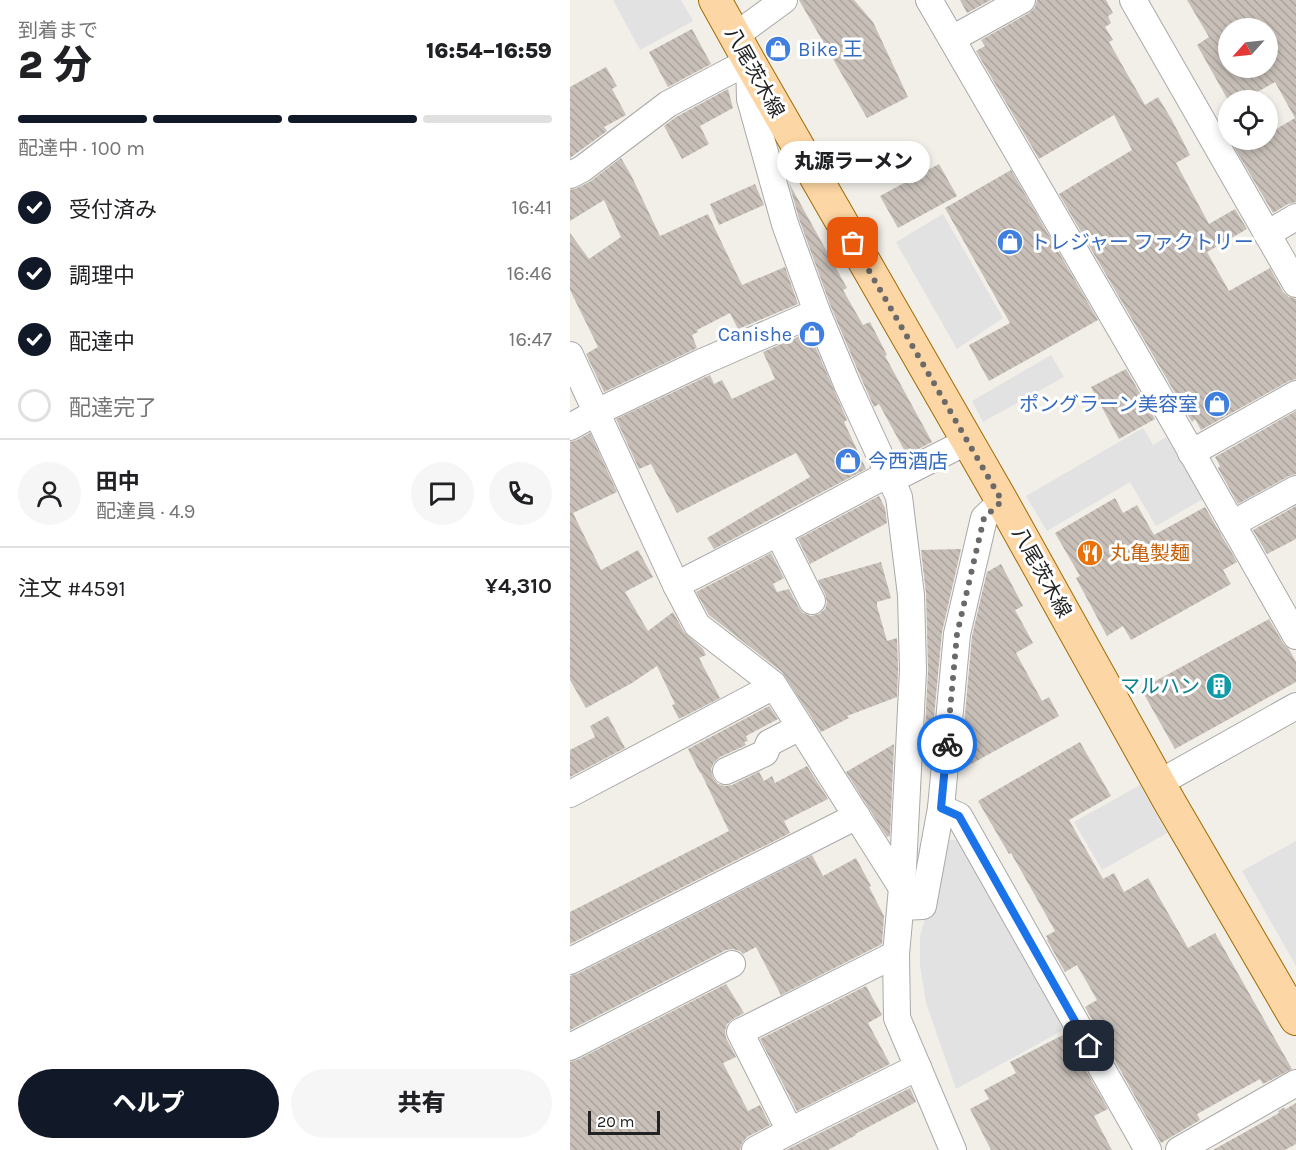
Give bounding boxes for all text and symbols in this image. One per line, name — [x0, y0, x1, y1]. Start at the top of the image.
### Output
north arrow — [1218, 18, 1278, 78]
map controls — [1218, 18, 1278, 150]
text: 到着まで — [18, 19, 98, 42]
street label: 八尾茨木線 — [720, 23, 789, 122]
shop icon: Bike 王 — [763, 34, 793, 64]
text: 16:54–16:59 — [426, 38, 552, 64]
place label: Bike 王 — [798, 38, 863, 61]
text: 2 分 — [18, 42, 92, 88]
button: locate — [1218, 90, 1278, 150]
text: 配達中 · 100 m — [18, 137, 145, 160]
callout: 丸源ラーメン — [776, 141, 930, 183]
text: 丸源ラーメン — [794, 150, 913, 173]
icon: check — [18, 191, 51, 224]
text: 16:41 — [512, 196, 552, 219]
text: 受付済み — [69, 197, 157, 223]
pin — [827, 217, 878, 268]
icon: bag — [836, 226, 869, 259]
shop icon: トレジャー ファクトリー — [995, 227, 1025, 257]
place label: トレジャー ファクトリー — [1030, 231, 1254, 254]
icon: check — [18, 257, 51, 290]
text: 16:46 — [507, 262, 552, 285]
text: 調理中 — [69, 263, 135, 289]
shop icon: Canishe — [797, 319, 827, 349]
icon: check — [18, 323, 51, 356]
place label: Canishe — [718, 323, 792, 346]
text: 16:47 — [509, 328, 552, 351]
text: 配達中 — [69, 329, 135, 355]
shop icon: ポングラーン美容室 — [1202, 389, 1232, 419]
place label: ポングラーン美容室 — [1019, 393, 1198, 416]
text: 配達完了 — [69, 395, 157, 421]
shop icon: 今西酒店 — [833, 446, 863, 476]
place label: 今西酒店 — [868, 450, 948, 473]
button: person — [18, 462, 81, 525]
button: chat — [411, 462, 474, 525]
button: phone — [489, 462, 552, 525]
text: 田中 — [96, 469, 140, 495]
text: 配達員 · 4.9 — [96, 500, 195, 523]
street label: 八尾茨木線 — [1007, 523, 1076, 622]
restaurant icon: 丸亀製麺 — [1075, 538, 1105, 568]
place label: 丸亀製麺 — [1110, 542, 1190, 565]
text: ¥4,310 — [485, 573, 552, 599]
text: 注文 #4591 — [18, 576, 126, 602]
building icon: マルハン — [1204, 671, 1234, 701]
place label: マルハン — [1120, 675, 1200, 698]
courier — [917, 714, 977, 774]
icon: bike — [931, 728, 964, 761]
pin — [1063, 1020, 1114, 1071]
icon: home — [1072, 1029, 1105, 1062]
button: ヘルプ — [18, 1069, 279, 1138]
button: 共有 — [291, 1069, 552, 1138]
scale bar — [588, 1108, 660, 1136]
text: 20 m — [597, 1112, 635, 1131]

